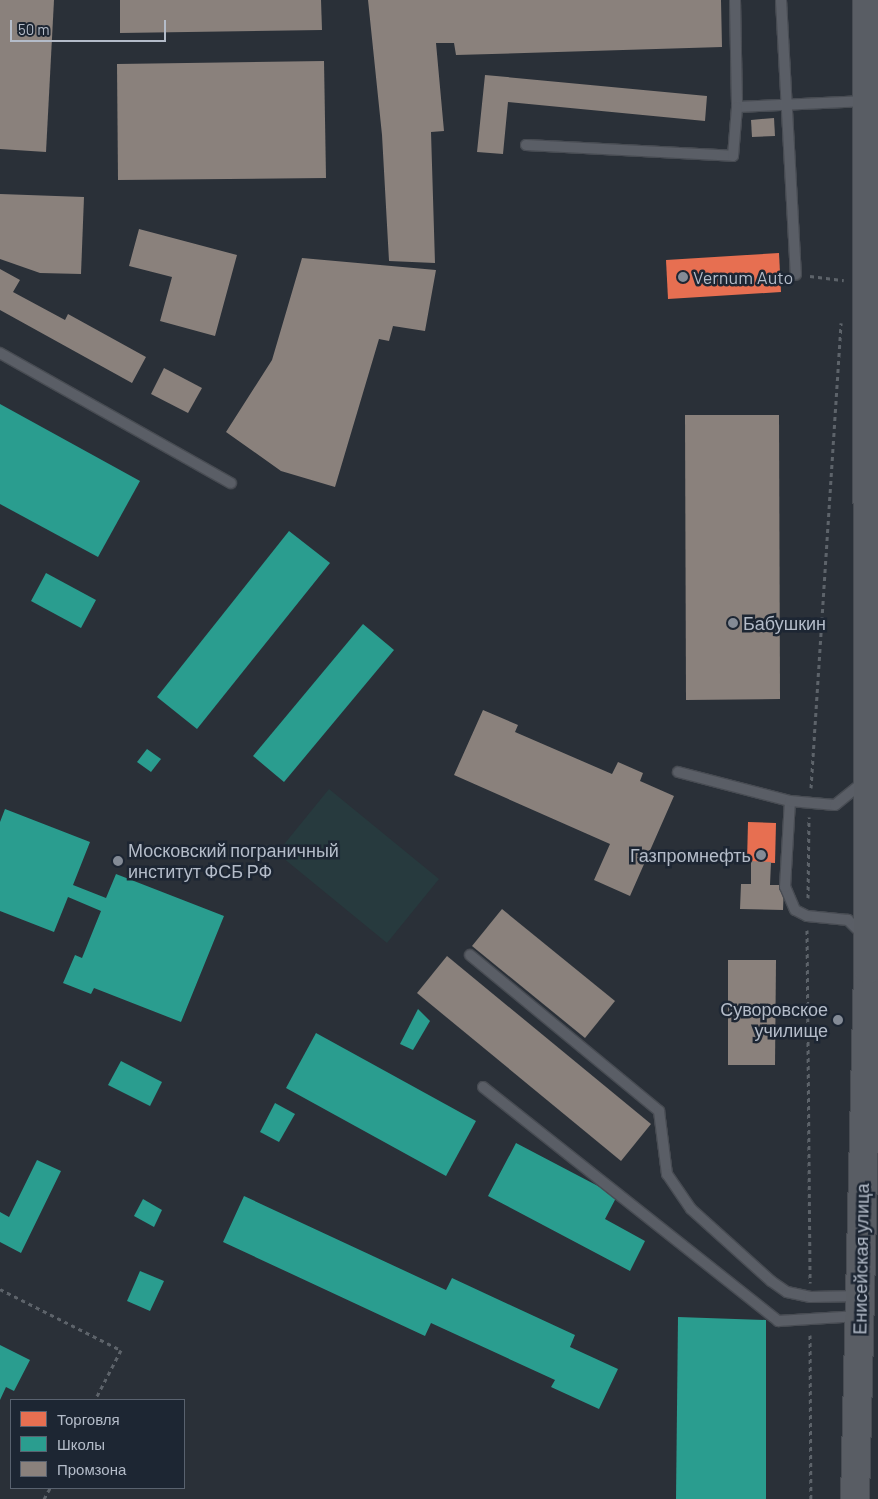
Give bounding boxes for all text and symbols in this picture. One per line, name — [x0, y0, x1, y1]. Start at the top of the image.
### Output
scale bar — [12, 10, 169, 42]
text: 50 m — [18, 20, 50, 38]
place label: Vernum Auto — [693, 266, 793, 288]
marker: Vernum Auto — [677, 271, 689, 283]
place label: Бабушкин — [743, 612, 826, 634]
marker: Бабушкин — [727, 617, 739, 629]
place label: Московский пограничный институт ФСБ РФ — [128, 840, 339, 882]
place label: Газпромнефть — [630, 844, 751, 866]
marker: Газпромнефть — [755, 849, 767, 861]
marker: Московский пограничный институт ФСБ РФ — [112, 855, 124, 867]
place label: Суворовское училище — [720, 999, 828, 1042]
marker: Суворовское училище — [832, 1014, 844, 1026]
street label: Енисейская улица — [849, 1183, 873, 1335]
legend — [10, 1399, 185, 1489]
text: Торговля — [57, 1410, 120, 1428]
text: Школы — [57, 1435, 105, 1453]
text: Промзона — [57, 1460, 126, 1478]

